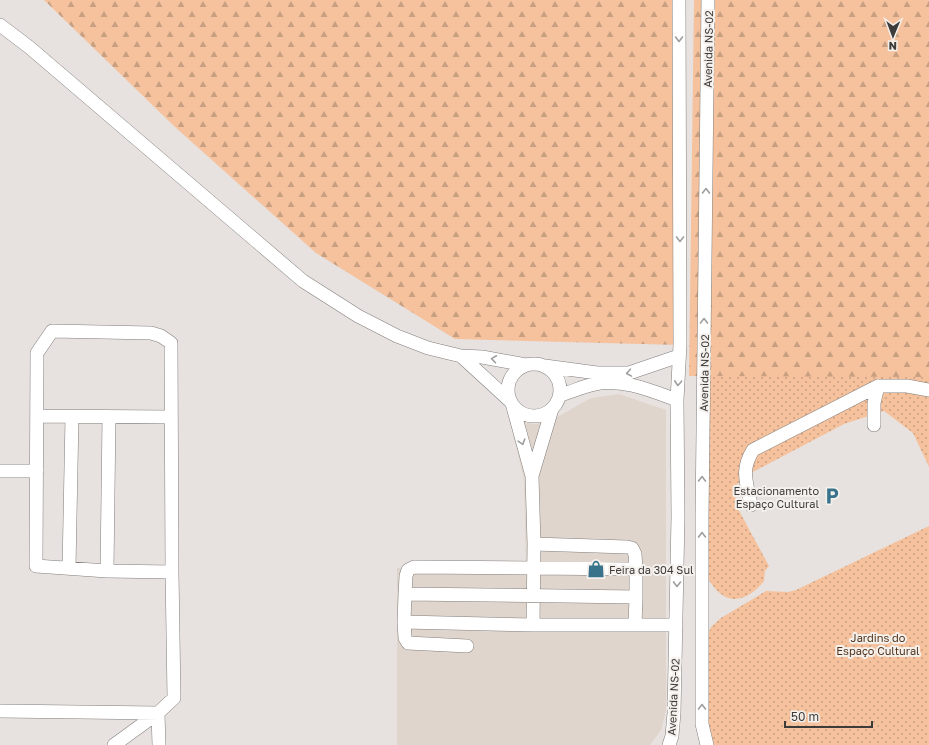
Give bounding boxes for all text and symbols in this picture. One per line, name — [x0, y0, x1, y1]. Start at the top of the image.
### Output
street label: Avenida NS-02 — [701, 10, 715, 88]
north arrow — [873, 16, 913, 56]
one-way arrow — [675, 36, 683, 42]
text: N — [889, 40, 897, 53]
one-way arrow — [702, 188, 710, 194]
one-way arrow — [676, 236, 684, 242]
one-way arrow — [700, 318, 708, 324]
street label: Avenida NS-02 — [697, 334, 711, 412]
one-way arrow — [491, 355, 497, 364]
one-way arrow — [626, 368, 632, 377]
one-way arrow — [673, 380, 682, 386]
one-way arrow — [517, 438, 526, 445]
one-way arrow — [698, 476, 706, 482]
place label: Estacionamento Espaço Cultural — [734, 484, 819, 510]
parking icon: Estacionamento Espaço Cultural — [822, 486, 842, 506]
one-way arrow — [698, 532, 706, 538]
shop icon: Feira da 304 Sul — [586, 559, 606, 579]
place label: Feira da 304 Sul — [609, 563, 694, 576]
one-way arrow — [673, 581, 681, 587]
park label: Jardins do Espaço Cultural — [836, 631, 920, 657]
street label: Avenida NS-02 — [664, 658, 682, 736]
scale bar — [785, 703, 872, 729]
one-way arrow — [698, 704, 706, 710]
text: 50 m — [791, 709, 819, 724]

